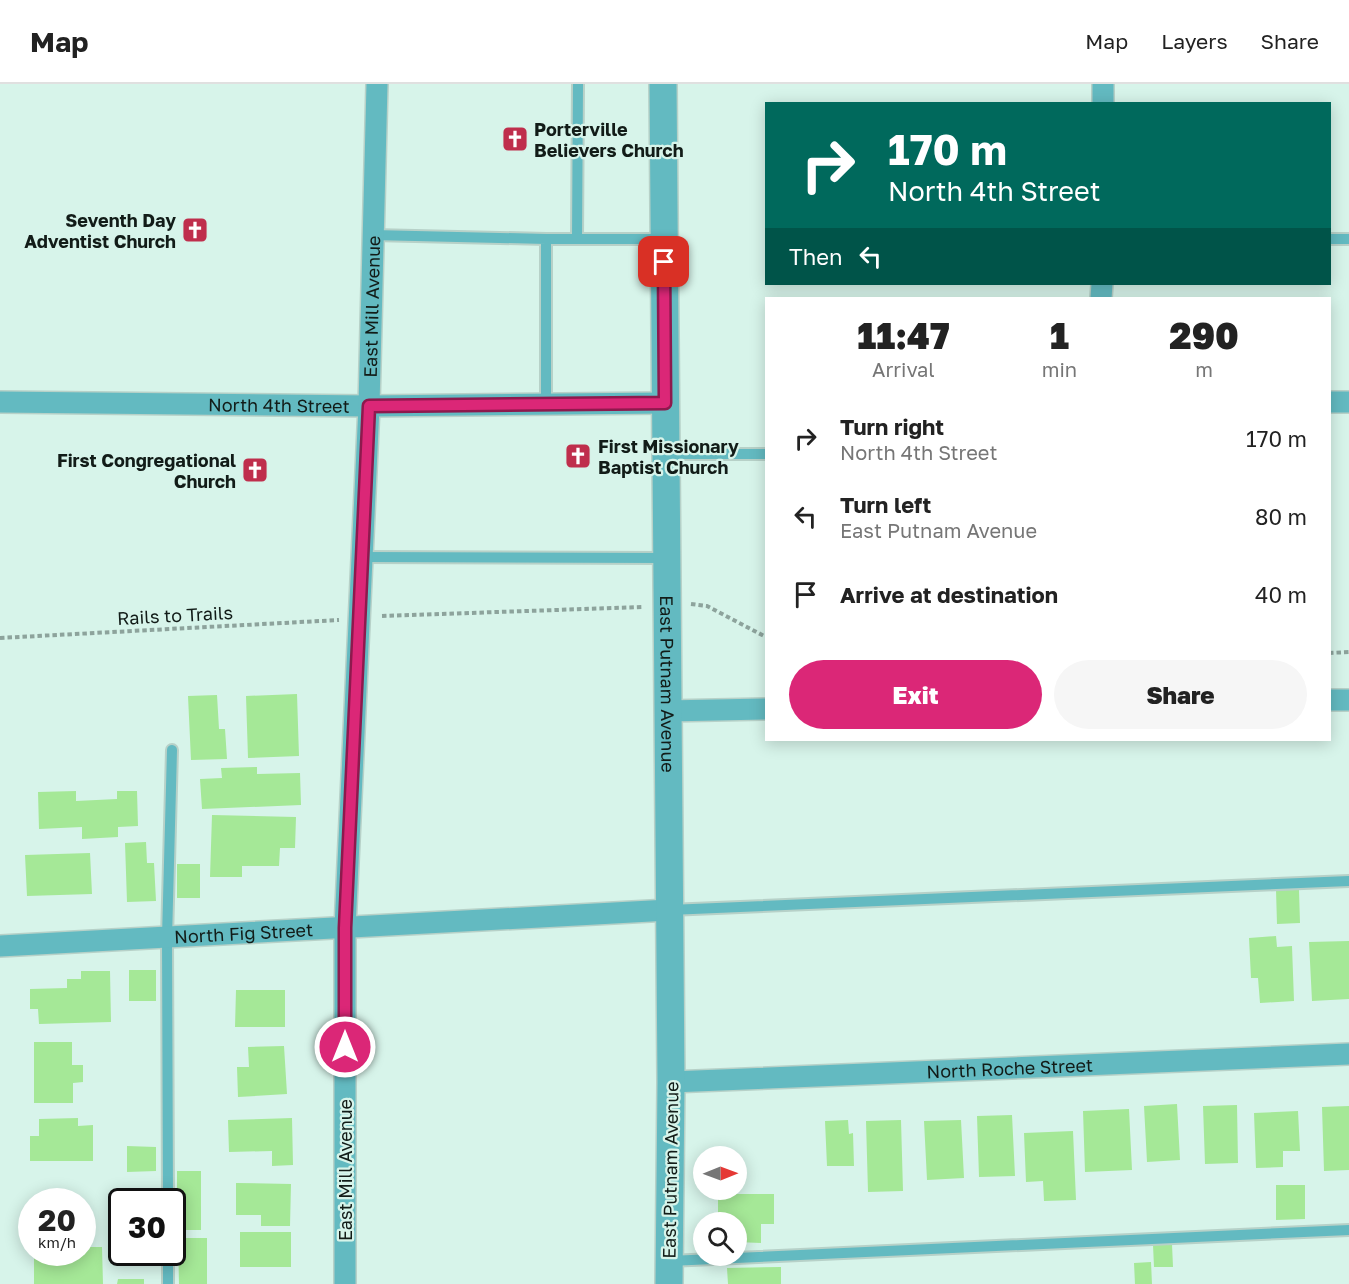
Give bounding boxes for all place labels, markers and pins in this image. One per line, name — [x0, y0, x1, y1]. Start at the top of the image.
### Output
place label: Porterville Believers Church — [534, 118, 684, 161]
church icon: Porterville Believers Church — [500, 124, 530, 154]
place label: Seventh Day Adventist Church — [24, 209, 176, 252]
church icon: Seventh Day Adventist Church — [180, 215, 210, 245]
pin — [638, 236, 689, 287]
place label: First Missionary Baptist Church — [598, 435, 739, 478]
church icon: First Missionary Baptist Church — [563, 441, 593, 471]
place label: First Congregational Church — [57, 449, 236, 492]
church icon: First Congregational Church — [240, 455, 270, 485]

